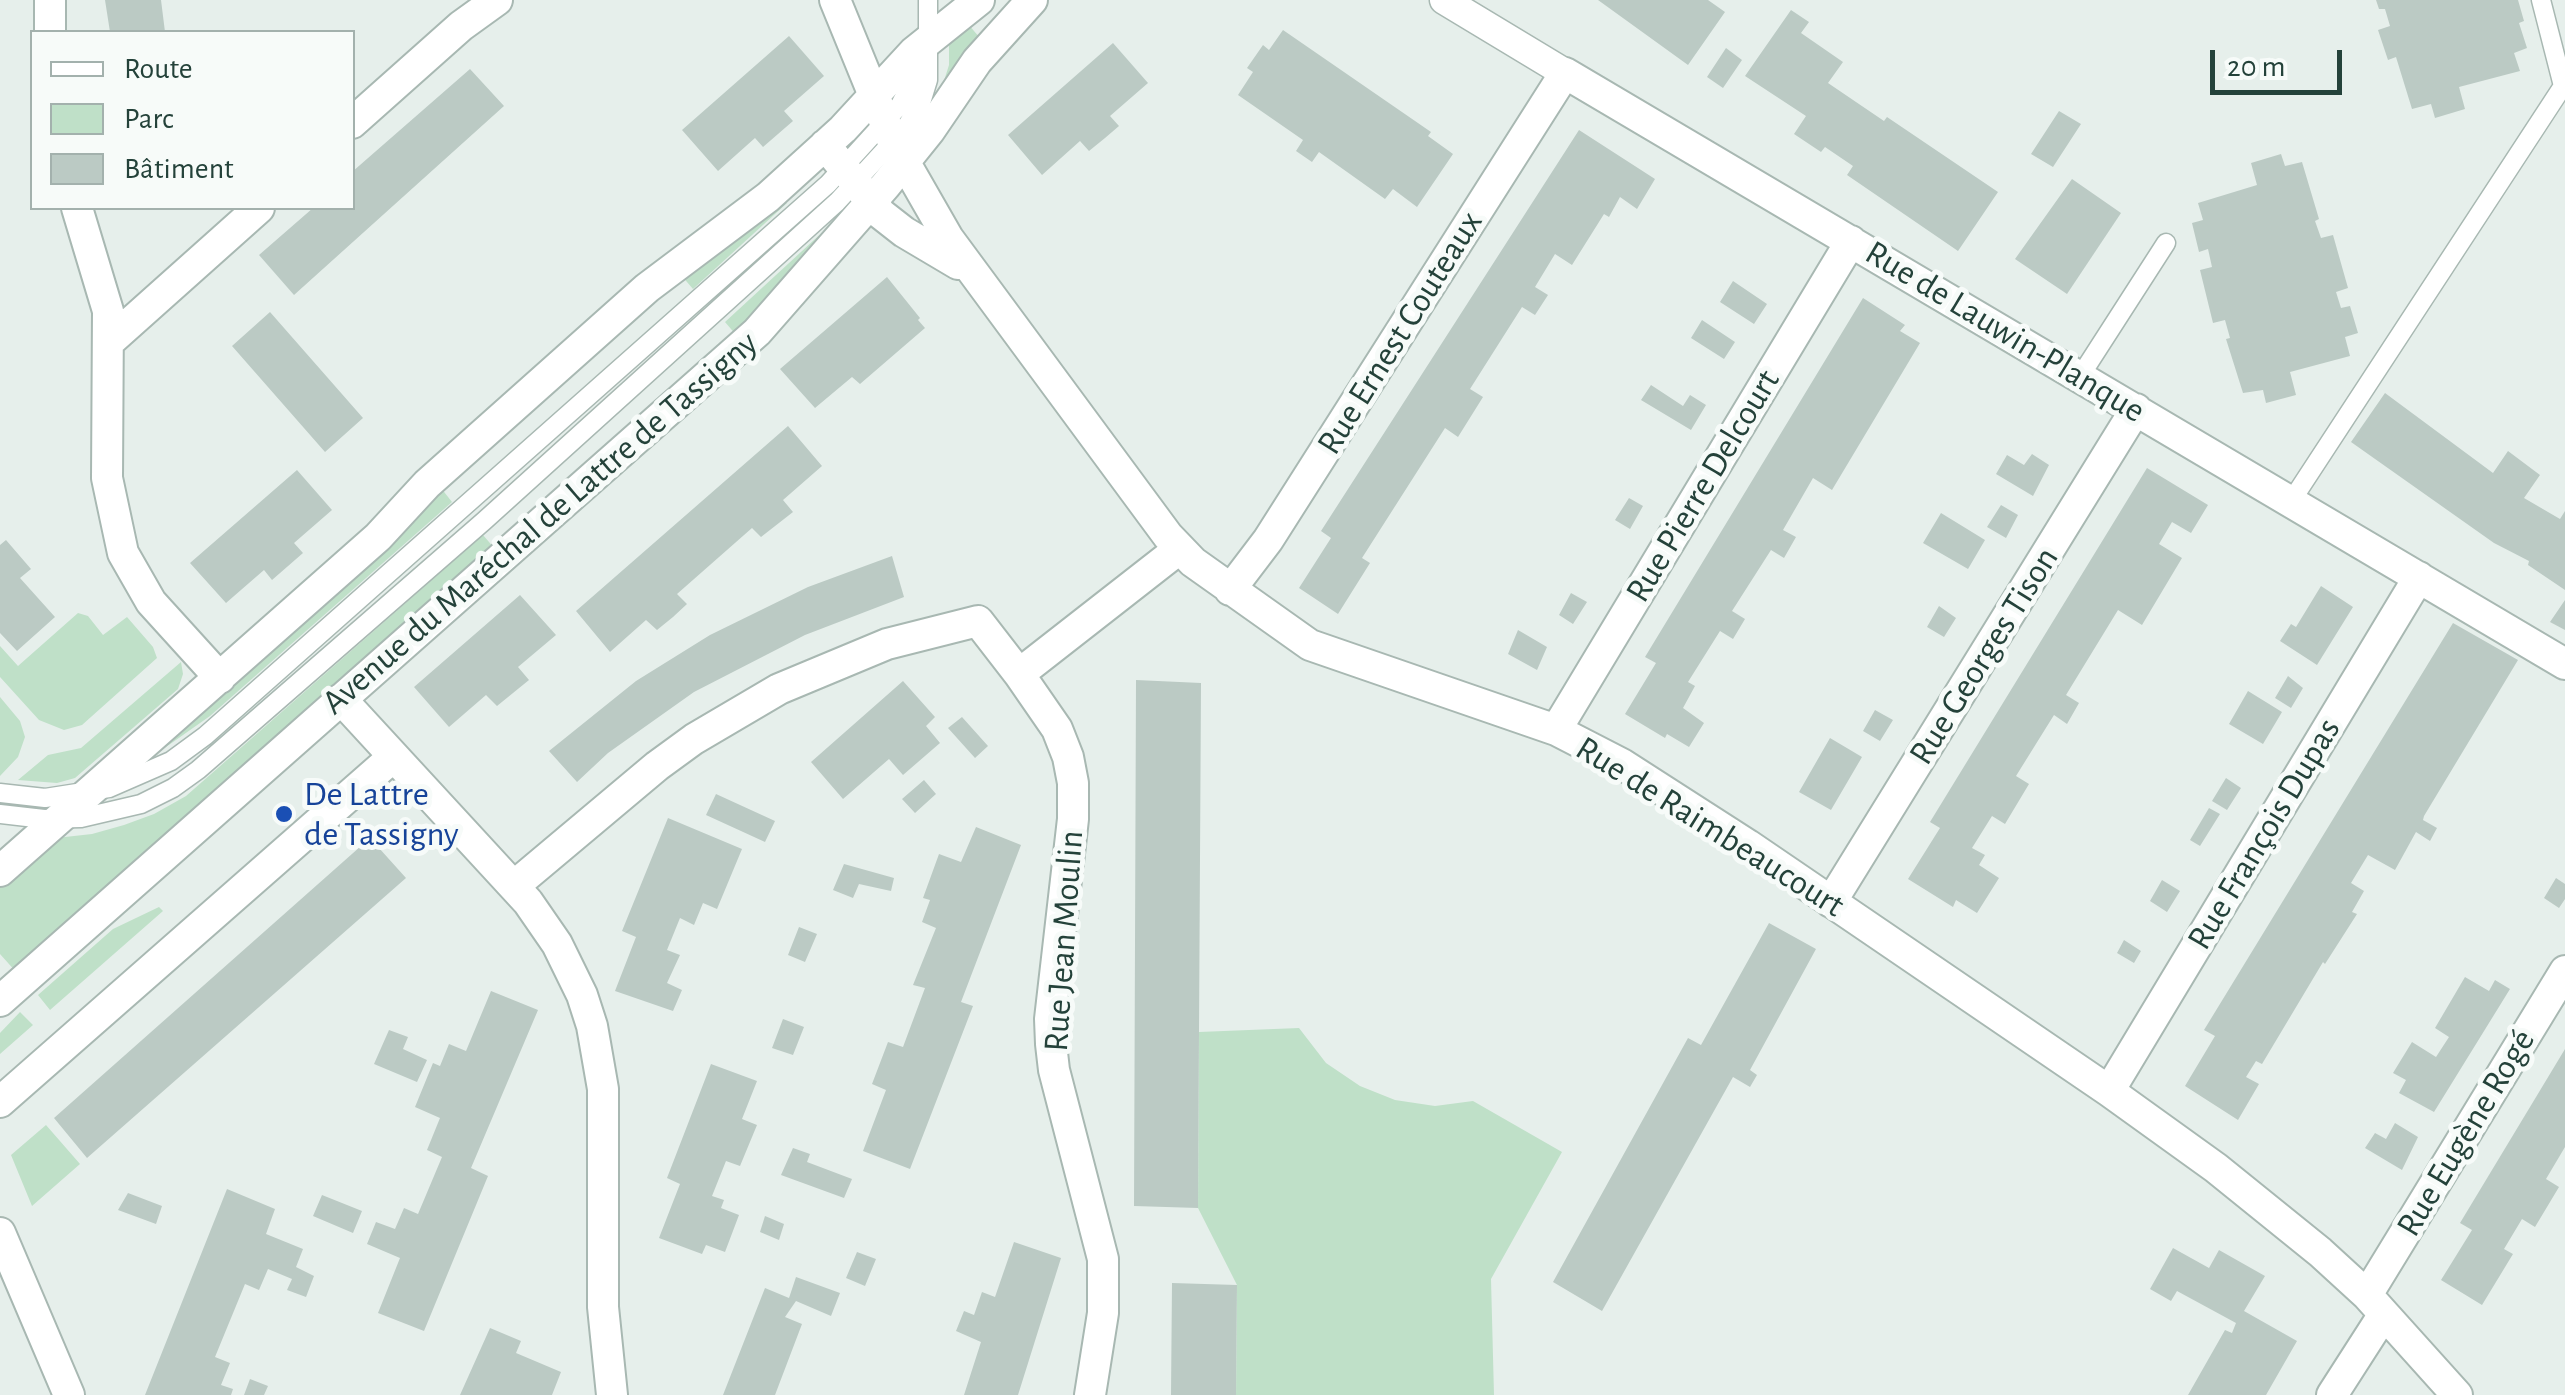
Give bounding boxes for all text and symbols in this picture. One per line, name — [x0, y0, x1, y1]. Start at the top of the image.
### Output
legend — [30, 30, 355, 210]
scale bar — [2215, 30, 2348, 92]
text: 20 m — [2227, 52, 2285, 82]
text: Route — [124, 54, 193, 84]
text: Parc — [124, 104, 174, 134]
text: Bâtiment — [124, 154, 234, 184]
street label: Rue Ernest Couteaux — [1308, 204, 1492, 462]
street label: Rue de Lauwin-Planque — [1857, 232, 2153, 432]
street label: Avenue du Maréchal de Lattre de Tassigny — [314, 322, 766, 724]
street label: Rue Pierre Delcourt — [1617, 362, 1789, 610]
street label: Rue Georges Tison — [1900, 540, 2068, 772]
street label: Rue François Dupas — [2178, 711, 2350, 957]
street label: Rue de Raimbeaucourt — [1568, 727, 1852, 927]
place label: De Lattre de Tassigny — [304, 773, 459, 855]
marker: De Lattre de Tassigny — [273, 803, 295, 825]
street label: Rue Jean Moulin — [1035, 829, 1093, 1053]
street label: Rue Eugène Rogé — [2388, 1022, 2544, 1244]

